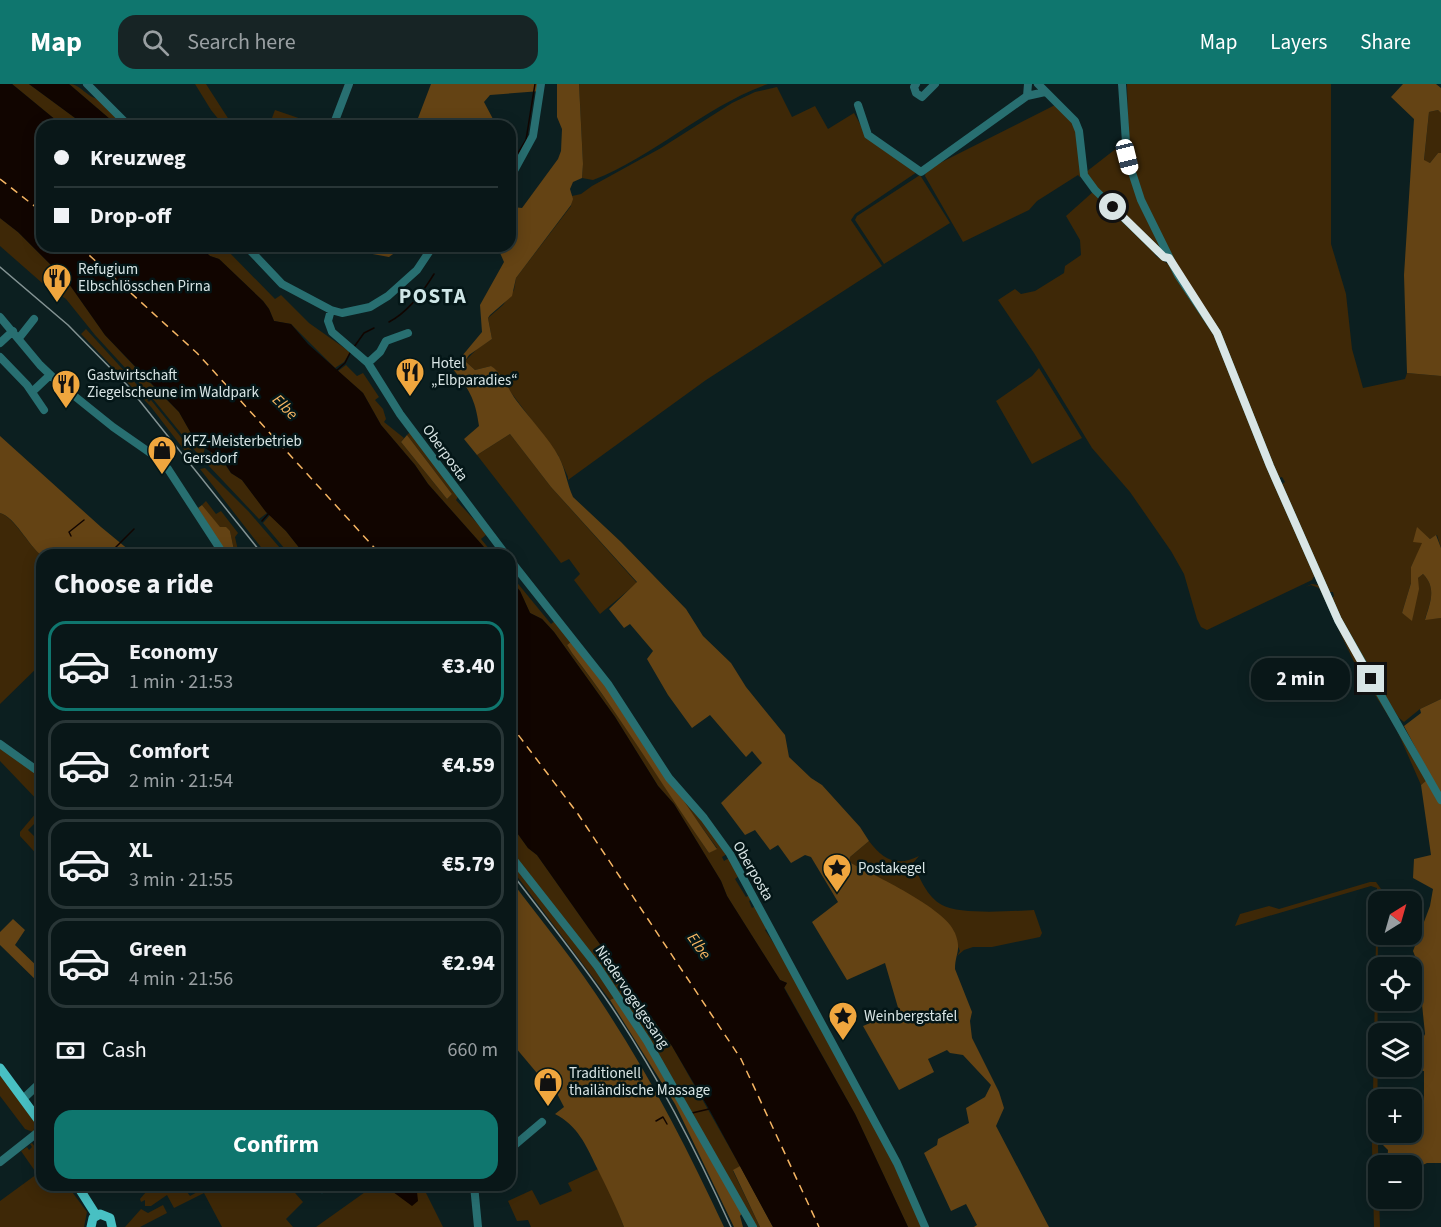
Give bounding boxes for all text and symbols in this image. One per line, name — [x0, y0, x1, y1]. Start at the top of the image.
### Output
search box — [118, 15, 538, 69]
text: Map — [30, 22, 82, 62]
icon: search — [139, 26, 172, 59]
text: Search here — [187, 26, 296, 58]
text: Map — [1200, 27, 1237, 57]
text: Layers — [1270, 27, 1327, 57]
text: Share — [1360, 27, 1411, 57]
car — [1114, 137, 1140, 177]
text: Kreuzweg — [90, 142, 186, 174]
route start — [1099, 193, 1126, 220]
text: Drop-off — [90, 200, 171, 232]
place label: Refugium Elbschlösschen Pirna — [78, 259, 211, 297]
restaurant icon: Refugium Elbschlösschen Pirna — [41, 262, 73, 304]
district label: POSTA — [399, 281, 467, 311]
place label: Hotel „Elbparadies“ — [431, 353, 518, 391]
restaurant icon: Hotel „Elbparadies“ — [394, 356, 426, 398]
place label: Gastwirtschaft Ziegelscheune im Waldpark — [87, 365, 259, 403]
restaurant icon: Gastwirtschaft Ziegelscheune im Waldpark — [50, 368, 82, 410]
water label: Elbe — [267, 389, 303, 425]
street label: Oberposta — [417, 420, 473, 486]
place label: KFZ-Meisterbetrieb Gersdorf — [183, 431, 302, 469]
shop icon: KFZ-Meisterbetrieb Gersdorf — [146, 434, 178, 476]
text: Choose a ride — [54, 565, 214, 604]
text: Economy — [129, 636, 218, 668]
icon: car — [57, 639, 111, 693]
text: €3.40 — [442, 650, 495, 682]
callout: 2 min — [1251, 658, 1350, 700]
text: 2 min — [1276, 665, 1325, 693]
route end — [1357, 665, 1384, 692]
text: 1 min · 21:53 — [129, 668, 233, 696]
text: Comfort — [129, 735, 210, 767]
icon: car — [57, 738, 111, 792]
text: €4.59 — [442, 749, 495, 781]
text: 2 min · 21:54 — [129, 767, 233, 795]
text: XL — [129, 834, 153, 866]
icon: car — [57, 837, 111, 891]
street label: Oberposta — [728, 837, 778, 905]
text: €5.79 — [442, 848, 495, 880]
place icon: Postakegel — [821, 852, 853, 894]
place label: Postakegel — [858, 858, 926, 879]
text: 3 min · 21:55 — [129, 866, 233, 894]
north arrow — [1368, 891, 1422, 945]
map controls — [1368, 891, 1422, 1209]
water label: Elbe — [682, 928, 716, 964]
text: Green — [129, 933, 187, 965]
icon: car — [57, 936, 111, 990]
street label: Niedervogelgesang — [590, 941, 675, 1053]
text: €2.94 — [442, 947, 495, 979]
button: locate — [1368, 957, 1422, 1011]
text: 4 min · 21:56 — [129, 965, 233, 993]
place icon: Weinbergstafel — [827, 1000, 859, 1042]
place label: Weinbergstafel — [864, 1006, 957, 1027]
button: layers — [1368, 1023, 1422, 1077]
icon: cash — [54, 1034, 87, 1067]
text: Cash — [102, 1034, 147, 1066]
text: 660 m — [448, 1036, 498, 1064]
place label: Traditionell thailändische Massage — [569, 1063, 710, 1101]
shop icon: Traditionell thailändische Massage — [532, 1066, 564, 1108]
button: + — [1368, 1089, 1422, 1143]
button: Confirm — [54, 1110, 498, 1179]
button: − — [1368, 1155, 1422, 1209]

